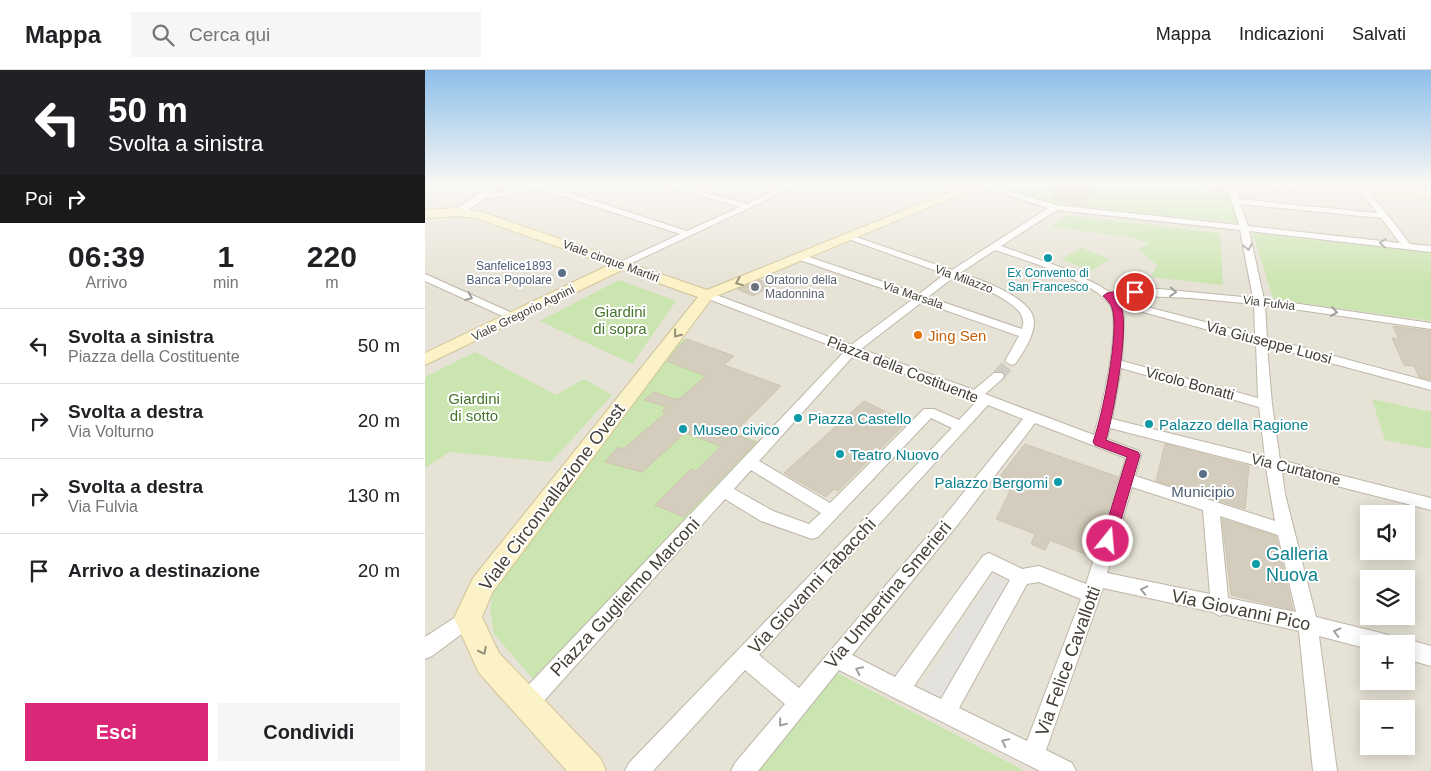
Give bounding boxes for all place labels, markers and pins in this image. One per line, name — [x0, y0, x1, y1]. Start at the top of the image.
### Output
marker: Ex Convento di San Francesco — [1042, 252, 1054, 264]
place label: Sanfelice1893 Banca Popolare — [467, 259, 552, 287]
place label: Ex Convento di San Francesco — [1007, 266, 1089, 294]
marker: Sanfelice1893 Banca Popolare — [556, 267, 568, 279]
pin — [1114, 271, 1156, 313]
place label: Oratorio della Madonnina — [765, 273, 837, 301]
marker: Oratorio della Madonnina — [749, 281, 761, 293]
place label: Jing Sen — [928, 327, 986, 344]
marker: Jing Sen — [912, 329, 924, 341]
place label: Piazza Castello — [808, 410, 911, 427]
marker: Piazza Castello — [792, 412, 804, 424]
place label: Palazzo della Ragione — [1159, 416, 1308, 433]
marker: Palazzo della Ragione — [1143, 418, 1155, 430]
place label: Museo civico — [693, 421, 780, 438]
marker: Museo civico — [677, 423, 689, 435]
place label: Teatro Nuovo — [850, 446, 939, 463]
marker: Teatro Nuovo — [834, 448, 846, 460]
marker: Municipio — [1197, 468, 1209, 480]
place label: Palazzo Bergomi — [935, 474, 1048, 491]
marker: Palazzo Bergomi — [1052, 476, 1064, 488]
place label: Municipio — [1171, 483, 1235, 500]
place label: Galleria Nuova — [1266, 544, 1329, 585]
marker: Galleria Nuova — [1250, 558, 1262, 570]

